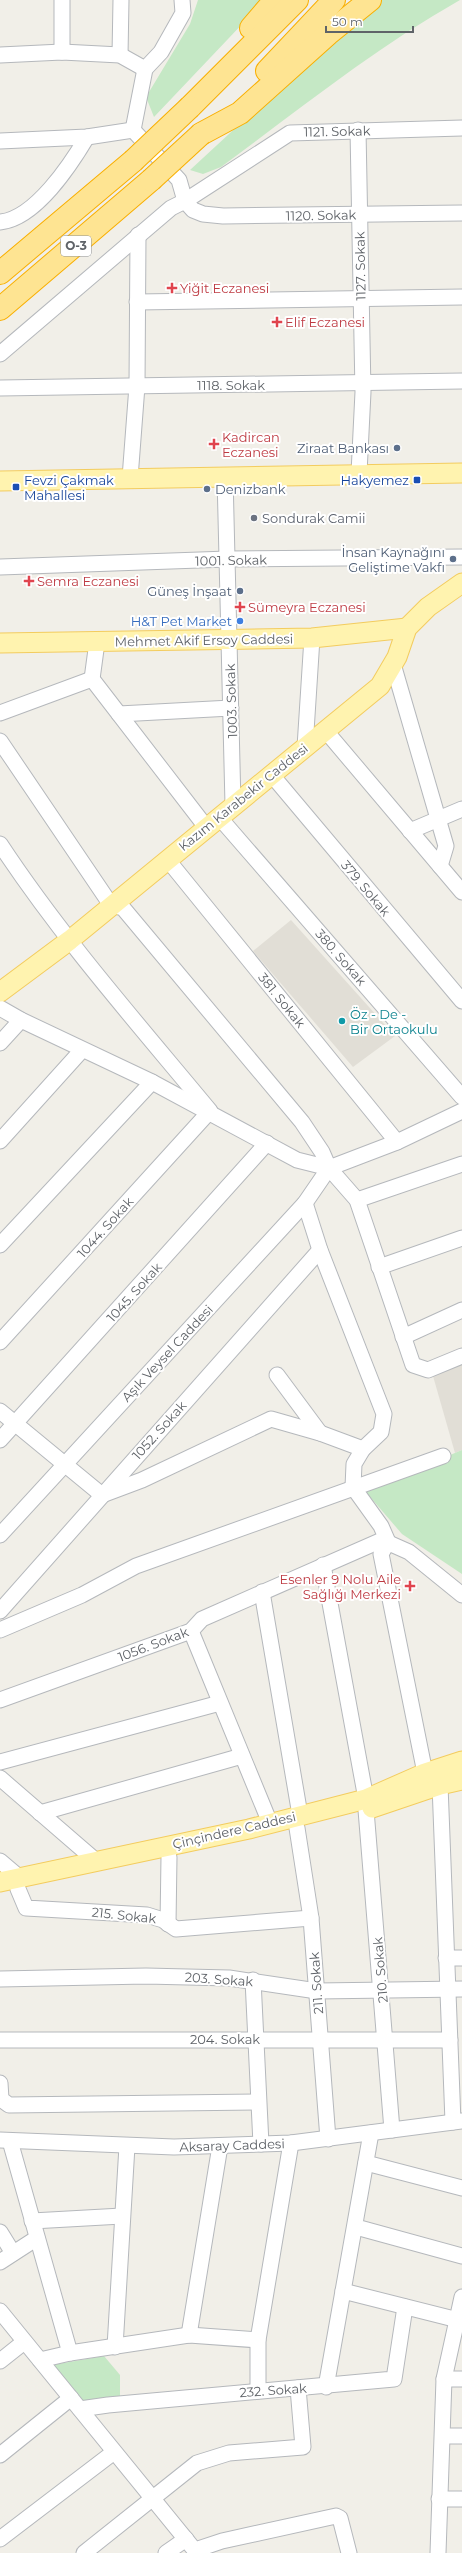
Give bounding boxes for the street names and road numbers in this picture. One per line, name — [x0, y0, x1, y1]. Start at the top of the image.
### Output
street label: 1121. Sokak — [303, 122, 371, 140]
street label: 1120. Sokak — [286, 206, 357, 224]
street label: 1127. Sokak — [351, 231, 369, 301]
road number: O-3 — [61, 236, 91, 256]
street label: 1118. Sokak — [197, 377, 265, 393]
street label: 1001. Sokak — [195, 551, 267, 569]
street label: Mehmet Akif Ersoy Caddesi — [115, 630, 293, 650]
street label: 1003. Sokak — [222, 663, 240, 739]
street label: Kazım Karabekir Caddesi — [175, 740, 311, 854]
street label: 379. Sokak — [338, 857, 394, 919]
street label: 380. Sokak — [312, 926, 370, 989]
street label: 381. Sokak — [255, 969, 309, 1031]
street label: 1044. Sokak — [74, 1193, 137, 1261]
street label: 1045. Sokak — [103, 1259, 165, 1325]
street label: Aşık Veysel Caddesi — [118, 1301, 216, 1405]
street label: 1052. Sokak — [128, 1397, 190, 1463]
street label: 1056. Sokak — [116, 1623, 191, 1665]
street label: Çinçindere Caddesi — [171, 1808, 297, 1852]
street label: 215. Sokak — [91, 1904, 157, 1926]
street label: 210. Sokak — [369, 1936, 391, 2004]
street label: 211. Sokak — [306, 1951, 326, 2015]
street label: 203. Sokak — [184, 1969, 254, 1989]
street label: 204. Sokak — [190, 2031, 260, 2047]
street label: Aksaray Caddesi — [179, 2135, 285, 2155]
street label: 232. Sokak — [239, 2380, 307, 2400]

